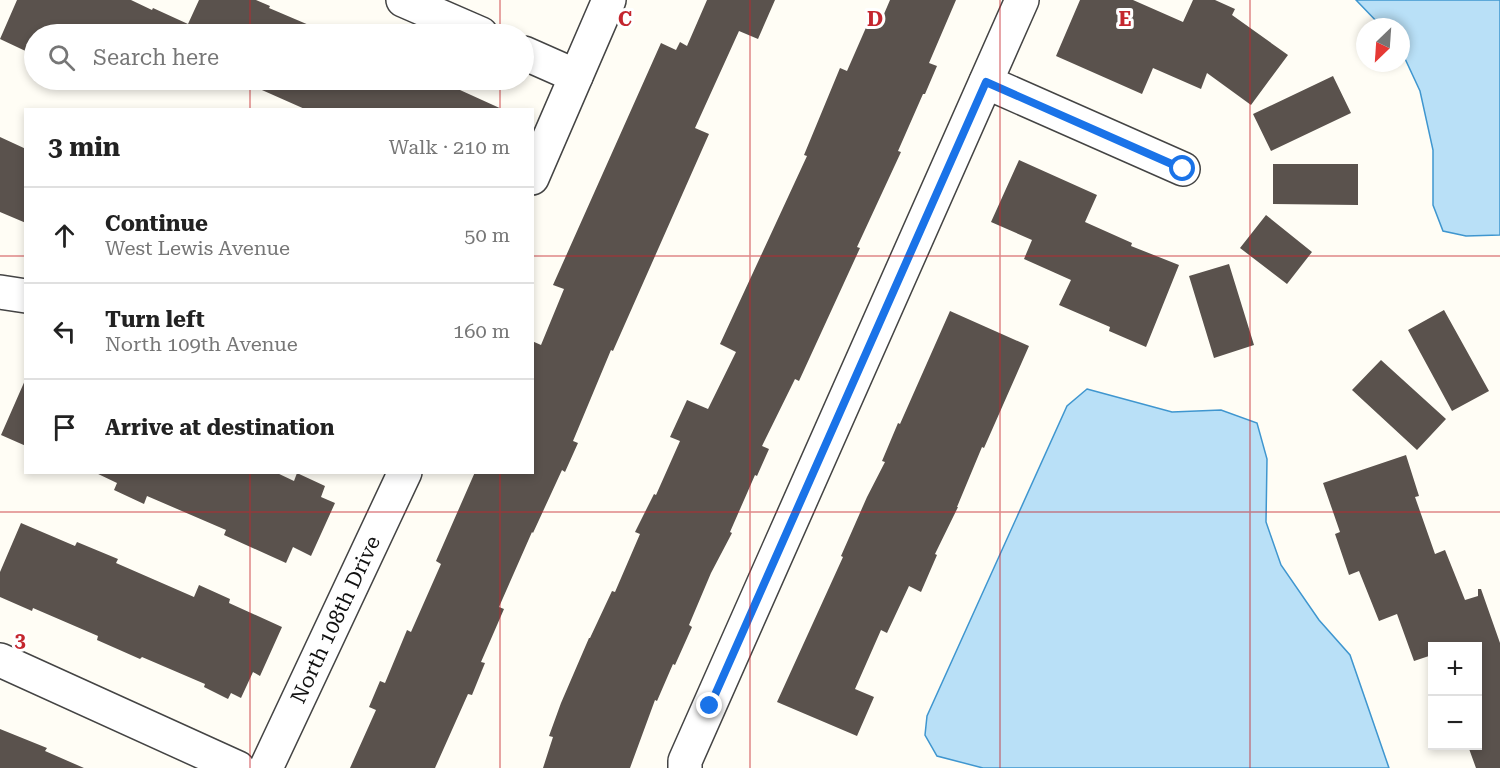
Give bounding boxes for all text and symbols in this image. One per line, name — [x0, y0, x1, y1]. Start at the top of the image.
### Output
text: C — [618, 7, 632, 31]
text: D — [867, 7, 883, 31]
text: E — [1119, 7, 1132, 31]
north arrow — [1356, 18, 1410, 72]
search box — [24, 24, 534, 90]
icon: search — [45, 41, 78, 74]
text: Search here — [93, 45, 219, 70]
text: 3 min — [48, 132, 120, 162]
text: Walk · 210 m — [389, 135, 510, 159]
route start — [1169, 155, 1195, 181]
text: Continue — [105, 211, 208, 236]
icon: ahead — [48, 219, 81, 252]
text: 50 m — [464, 223, 510, 247]
text: West Lewis Avenue — [105, 236, 290, 260]
text: Turn left — [105, 307, 205, 332]
icon: left — [48, 315, 81, 348]
text: 160 m — [453, 319, 510, 343]
text: North 109th Avenue — [105, 332, 298, 356]
icon: arrive — [48, 411, 81, 444]
text: Arrive at destination — [105, 415, 334, 440]
street label: North 108th Drive — [286, 532, 385, 707]
text: 3 — [14, 628, 26, 652]
map controls — [1428, 642, 1482, 750]
button: + — [1428, 642, 1482, 696]
route end — [696, 692, 722, 718]
button: − — [1428, 696, 1482, 750]

